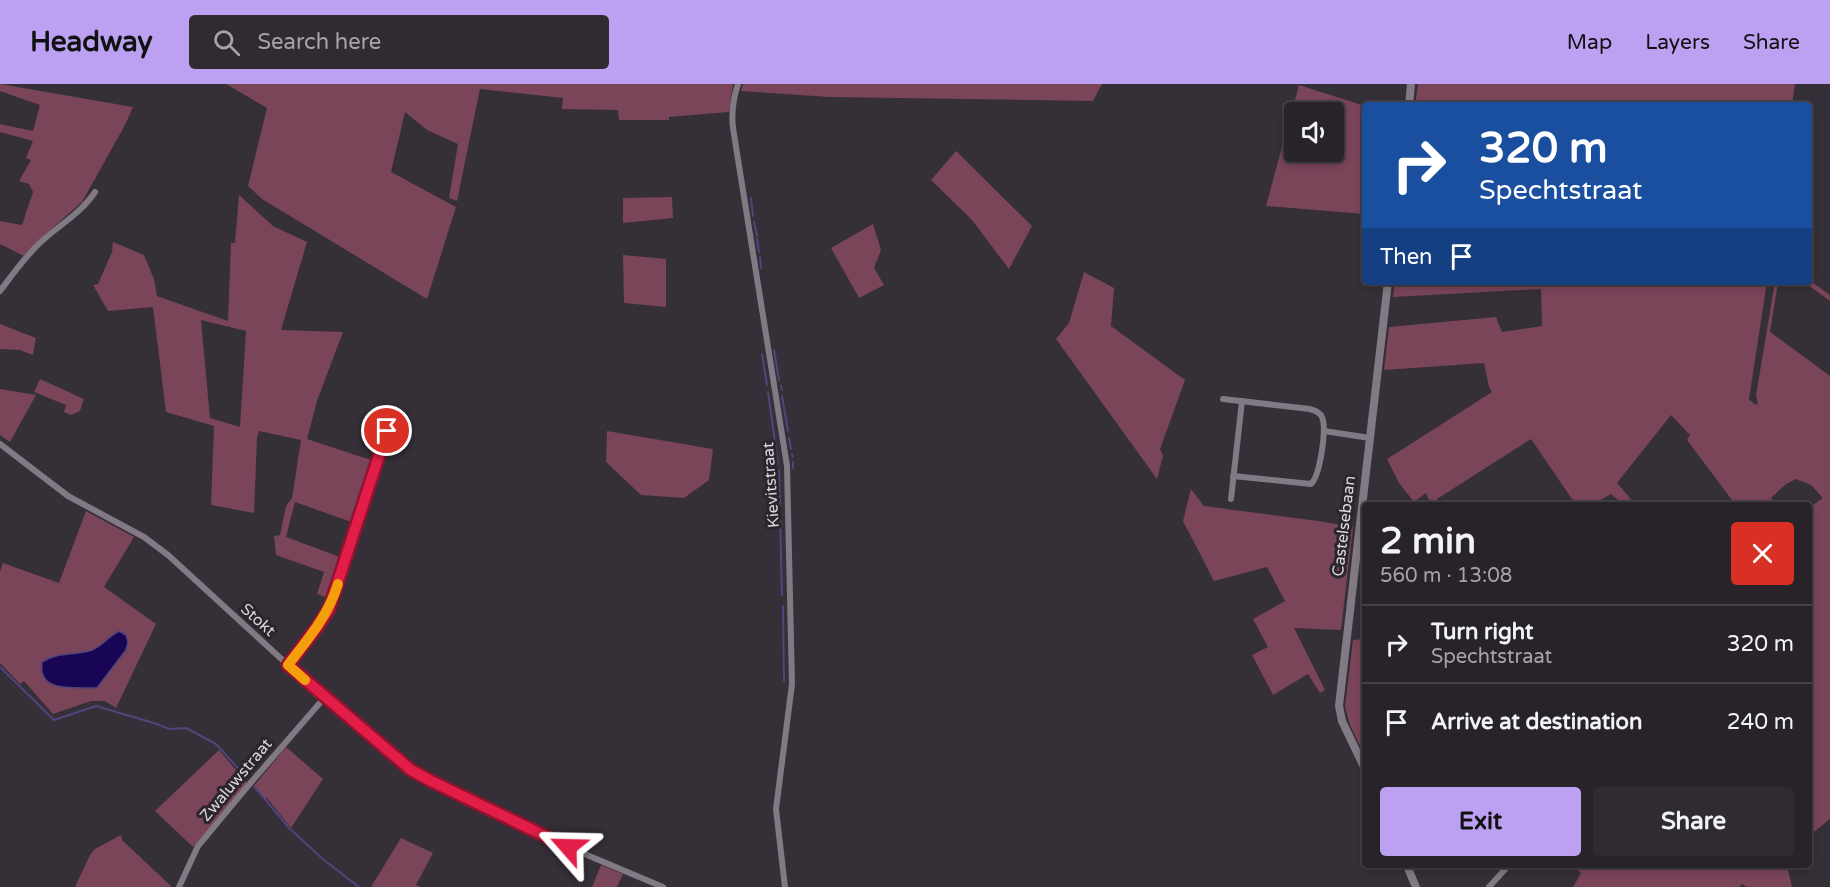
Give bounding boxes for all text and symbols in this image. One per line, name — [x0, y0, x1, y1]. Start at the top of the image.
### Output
search box — [189, 15, 609, 69]
text: Headway — [30, 25, 153, 59]
icon: search — [210, 26, 243, 59]
text: Search here — [258, 29, 381, 55]
text: Map — [1567, 30, 1612, 55]
text: Layers — [1645, 30, 1710, 55]
text: Share — [1743, 30, 1800, 55]
map controls — [1284, 102, 1344, 162]
button: sound — [1284, 102, 1344, 162]
text: 320 m — [1479, 123, 1608, 174]
icon: right — [1380, 126, 1458, 204]
text: Spechtstraat — [1479, 174, 1642, 207]
icon: arrive — [1445, 240, 1478, 273]
text: Then — [1380, 244, 1433, 270]
pin — [361, 405, 412, 456]
icon: arrive — [370, 414, 403, 447]
street label: Kievitstraat — [758, 441, 784, 529]
street label: Castelsebaan — [1328, 474, 1360, 578]
text: 2 min — [1380, 520, 1476, 563]
button: close — [1731, 522, 1794, 585]
text: 560 m · 13:08 — [1380, 564, 1512, 588]
street label: Stokt — [236, 599, 280, 641]
text: Turn right — [1431, 619, 1533, 645]
icon: right — [1380, 628, 1413, 661]
text: 320 m — [1727, 631, 1794, 657]
text: Spechtstraat — [1431, 645, 1552, 669]
icon: arrive — [1380, 706, 1413, 739]
text: Arrive at destination — [1431, 709, 1642, 735]
text: 240 m — [1727, 709, 1794, 735]
street label: Zwaluwstraat — [196, 735, 276, 825]
button: Exit — [1380, 787, 1581, 856]
button: Share — [1593, 787, 1794, 856]
position arrow — [536, 815, 600, 879]

